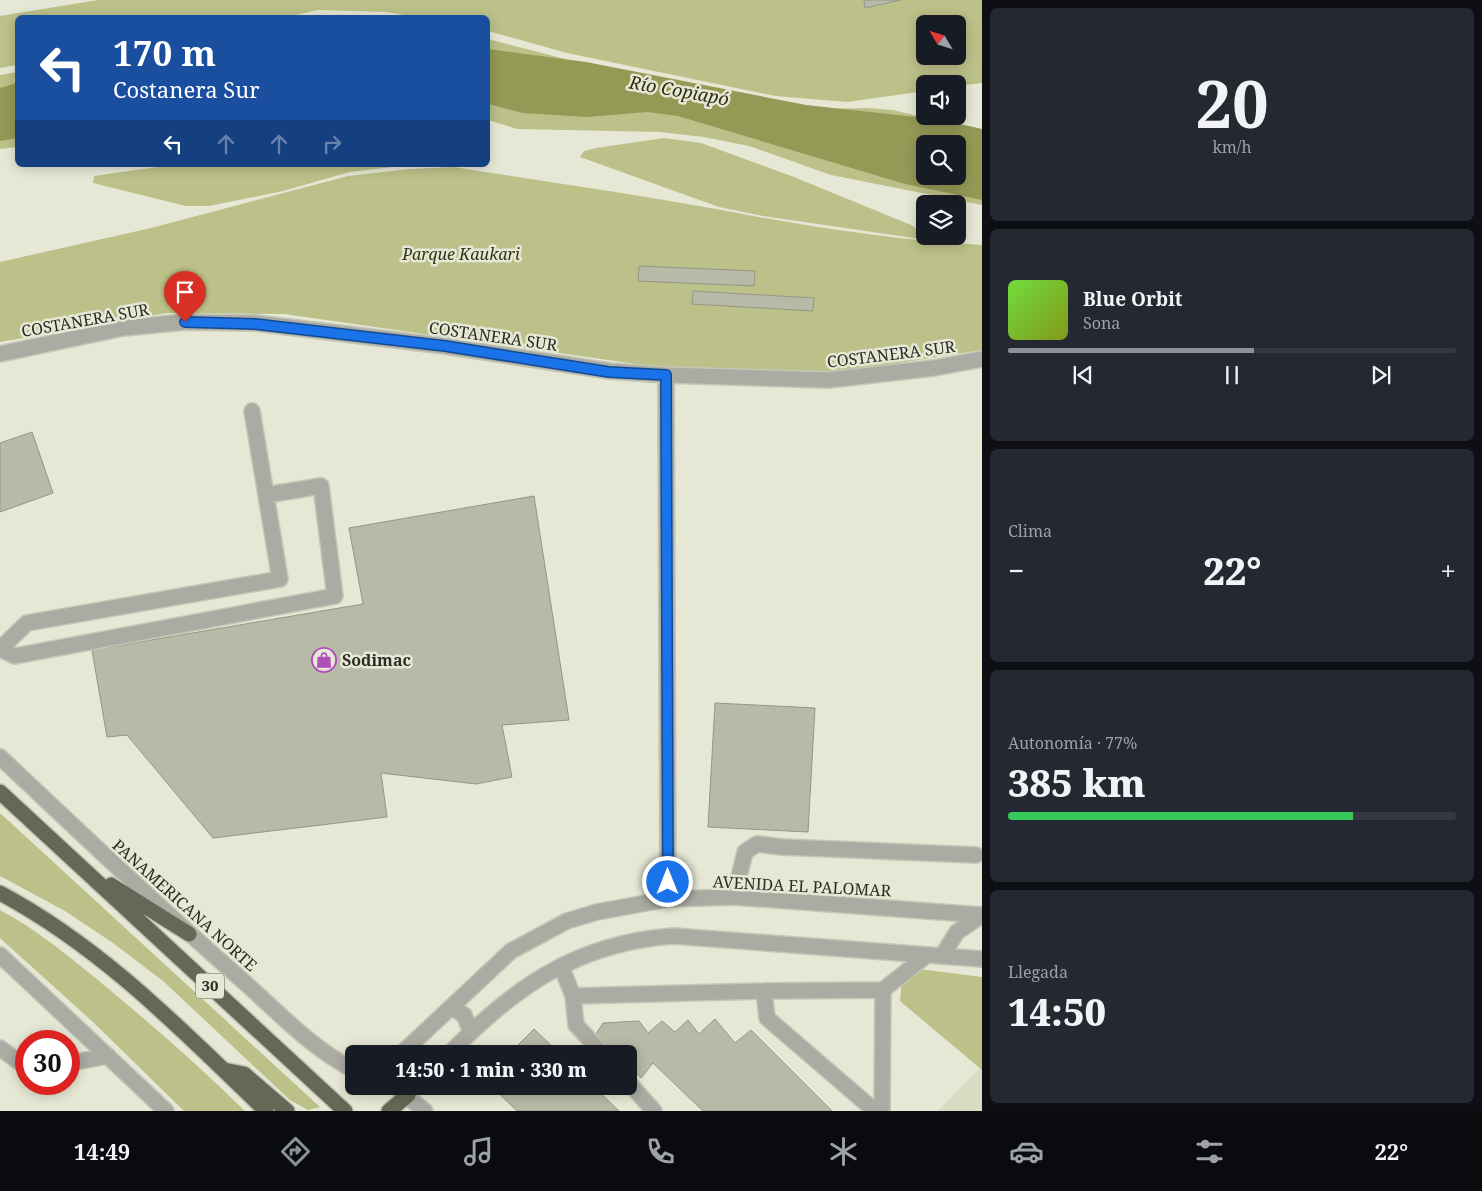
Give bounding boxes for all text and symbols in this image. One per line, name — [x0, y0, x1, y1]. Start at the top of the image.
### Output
north arrow — [916, 15, 966, 65]
map controls — [916, 15, 966, 245]
text: 170 m — [113, 29, 216, 76]
icon: left — [30, 35, 95, 100]
text: 20 — [1195, 59, 1269, 147]
water label: Río Copiapó — [626, 69, 731, 111]
text: Costanera Sur — [113, 74, 260, 104]
button: sound — [916, 75, 966, 125]
icon: left — [159, 130, 187, 158]
icon: ahead — [212, 130, 240, 158]
icon: ahead — [265, 130, 293, 158]
icon: right — [318, 130, 346, 158]
button: search — [916, 135, 966, 185]
text: km/h — [1212, 136, 1252, 158]
button: layers — [916, 195, 966, 245]
park label: Parque Kaukari — [401, 243, 520, 265]
pin — [164, 271, 206, 322]
icon: arrive — [171, 278, 199, 306]
text: Blue Orbit — [1083, 286, 1183, 312]
street label: COSTANERA SUR — [20, 298, 151, 342]
text: Sona — [1083, 312, 1120, 334]
street label: COSTANERA SUR — [428, 316, 559, 356]
street label: COSTANERA SUR — [826, 335, 957, 373]
icon: previous — [1069, 361, 1097, 389]
icon: pause — [1218, 361, 1246, 389]
icon: next — [1367, 361, 1395, 389]
text: Clima — [1008, 520, 1052, 542]
text: 22° — [1203, 544, 1261, 596]
text: − — [1008, 551, 1024, 589]
text: + — [1440, 551, 1456, 589]
shop icon: Sodimac — [311, 647, 337, 673]
place label: Sodimac — [342, 649, 411, 671]
text: Autonomía · 77% — [1008, 732, 1137, 754]
text: 385 km — [1008, 756, 1146, 808]
street label: PANAMERICANA NORTE — [108, 834, 262, 976]
position arrow — [641, 855, 693, 907]
street label: AVENIDA EL PALOMAR — [712, 870, 892, 902]
text: Llegada — [1008, 961, 1068, 983]
road number: 30 — [196, 974, 224, 998]
text: 14:50 — [1008, 985, 1106, 1037]
speed limit sign: 30 — [15, 1030, 80, 1095]
text: 14:50 · 1 min · 330 m — [395, 1057, 587, 1083]
icon: directions — [278, 1134, 313, 1169]
icon: music — [461, 1134, 496, 1169]
icon: phone — [643, 1134, 678, 1169]
icon: climate — [826, 1134, 861, 1169]
icon: car — [1009, 1134, 1044, 1169]
icon: filters — [1192, 1134, 1227, 1169]
text: 14:49 — [74, 1136, 130, 1166]
text: 22° — [1374, 1136, 1408, 1166]

